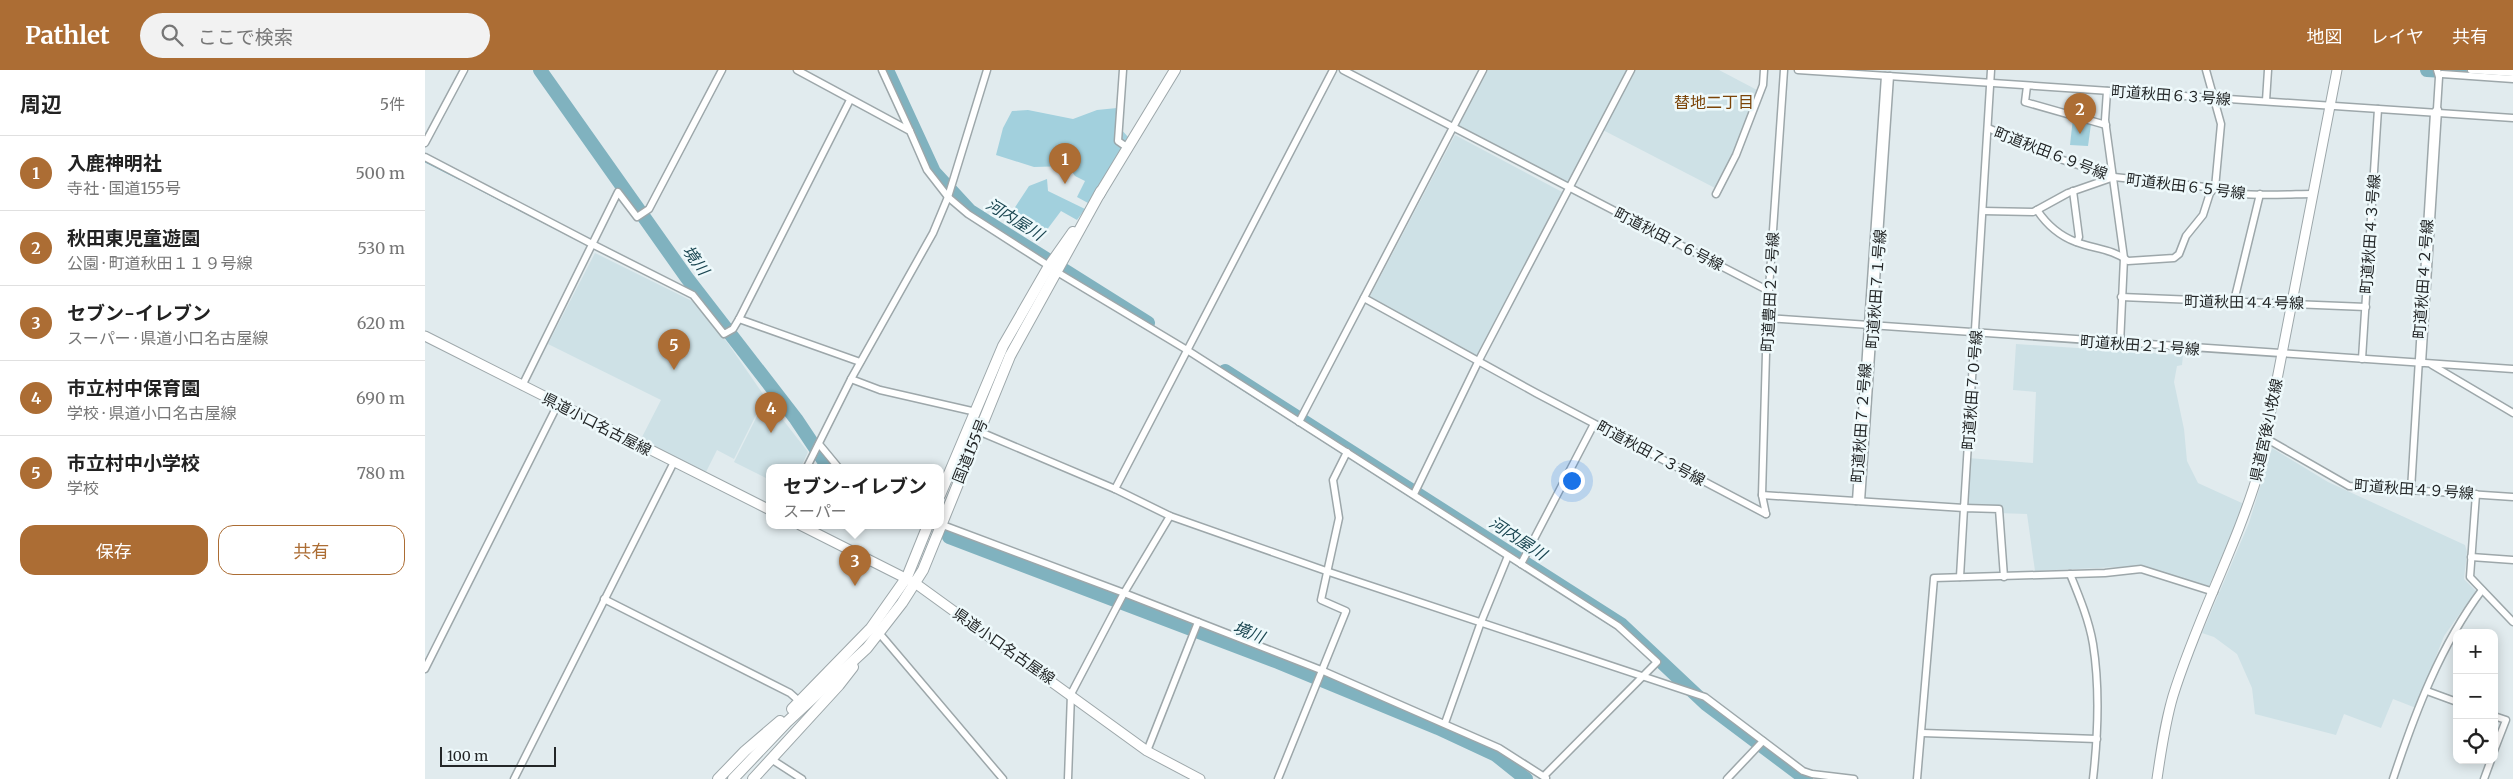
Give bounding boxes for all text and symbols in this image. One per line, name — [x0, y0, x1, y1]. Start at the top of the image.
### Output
search box — [140, 13, 490, 58]
text: Pathlet — [25, 20, 110, 51]
icon: search — [158, 21, 186, 49]
text: ここで検索 — [198, 25, 293, 49]
text: 地図 — [2307, 25, 2343, 48]
text: レイヤ — [2371, 25, 2424, 48]
text: 共有 — [2452, 25, 2488, 48]
street label: 町道秋田６３号線 — [2110, 81, 2232, 109]
text: 周辺 — [20, 91, 62, 118]
district label: 替地二丁目 — [1674, 92, 1754, 112]
pin: 2 — [2064, 93, 2096, 134]
text: 5件 — [380, 94, 405, 114]
street label: 町道秋田６９号線 — [1992, 123, 2110, 183]
pin: 1 — [1049, 143, 1081, 184]
text: 入鹿神明社 — [67, 151, 162, 175]
text: 1 — [32, 163, 40, 183]
text: 500 m — [355, 163, 405, 183]
street label: 町道秋田６５号線 — [2125, 169, 2247, 203]
street label: 町道秋田４３号線 — [2356, 173, 2384, 295]
text: 寺社 · 国道155号 — [67, 178, 181, 198]
water label: 河内屋川 — [983, 194, 1049, 245]
street label: 町道秋田７６号線 — [1611, 203, 1727, 275]
street label: 町道秋田４２号線 — [2409, 218, 2437, 340]
text: 秋田東児童遊園 — [67, 226, 200, 250]
street label: 町道秋田７１号線 — [1862, 228, 1890, 350]
street label: 町道豊田２２号線 — [1757, 232, 1783, 352]
text: 2 — [31, 238, 41, 258]
text: 530 m — [357, 238, 405, 258]
water label: 境川 — [679, 241, 715, 280]
text: 公園 · 町道秋田１１９号線 — [67, 253, 252, 273]
street label: 町道秋田４４号線 — [2184, 291, 2304, 313]
text: セブン-イレブン — [67, 301, 211, 325]
text: 3 — [31, 313, 41, 333]
text: 620 m — [357, 313, 405, 333]
text: スーパー · 県道小口名古屋線 — [67, 328, 268, 348]
pin: 5 — [658, 329, 690, 370]
street label: 町道秋田７０号線 — [1958, 329, 1986, 451]
street label: 町道秋田２１号線 — [2079, 331, 2201, 359]
street label: 町道秋田７２号線 — [1847, 362, 1875, 484]
text: 市立村中保育園 — [67, 376, 200, 400]
street label: 県道宮後小牧線 — [2246, 377, 2286, 483]
text: 4 — [31, 388, 41, 408]
text: 690 m — [356, 388, 405, 408]
street label: 県道小口名古屋線 — [539, 388, 655, 460]
pin: 4 — [755, 392, 787, 433]
text: 学校 · 県道小口名古屋線 — [67, 403, 236, 423]
street label: 国道155号 — [948, 416, 992, 486]
street label: 町道秋田７３号線 — [1594, 416, 1708, 490]
text: 市立村中小学校 — [67, 451, 200, 475]
text: 5 — [31, 463, 41, 483]
text: 780 m — [357, 463, 405, 483]
popup — [766, 464, 944, 529]
your location — [1559, 468, 1585, 494]
text: セブン-イレブン — [783, 474, 927, 498]
street label: 町道秋田４９号線 — [2353, 475, 2475, 503]
text: 学校 — [67, 478, 99, 498]
text: スーパー — [783, 501, 847, 521]
water label: 河内屋川 — [1486, 512, 1552, 565]
button: 保存 — [20, 525, 208, 575]
button: 共有 — [218, 525, 405, 575]
pin: 3 — [839, 545, 871, 586]
street label: 県道小口名古屋線 — [949, 604, 1059, 688]
water label: 境川 — [1230, 617, 1269, 648]
map controls — [2453, 629, 2498, 764]
button: + — [2453, 629, 2498, 674]
button: − — [2453, 674, 2498, 719]
button: locate — [2453, 719, 2498, 764]
scale bar — [440, 744, 556, 767]
text: 100 m — [447, 747, 488, 765]

